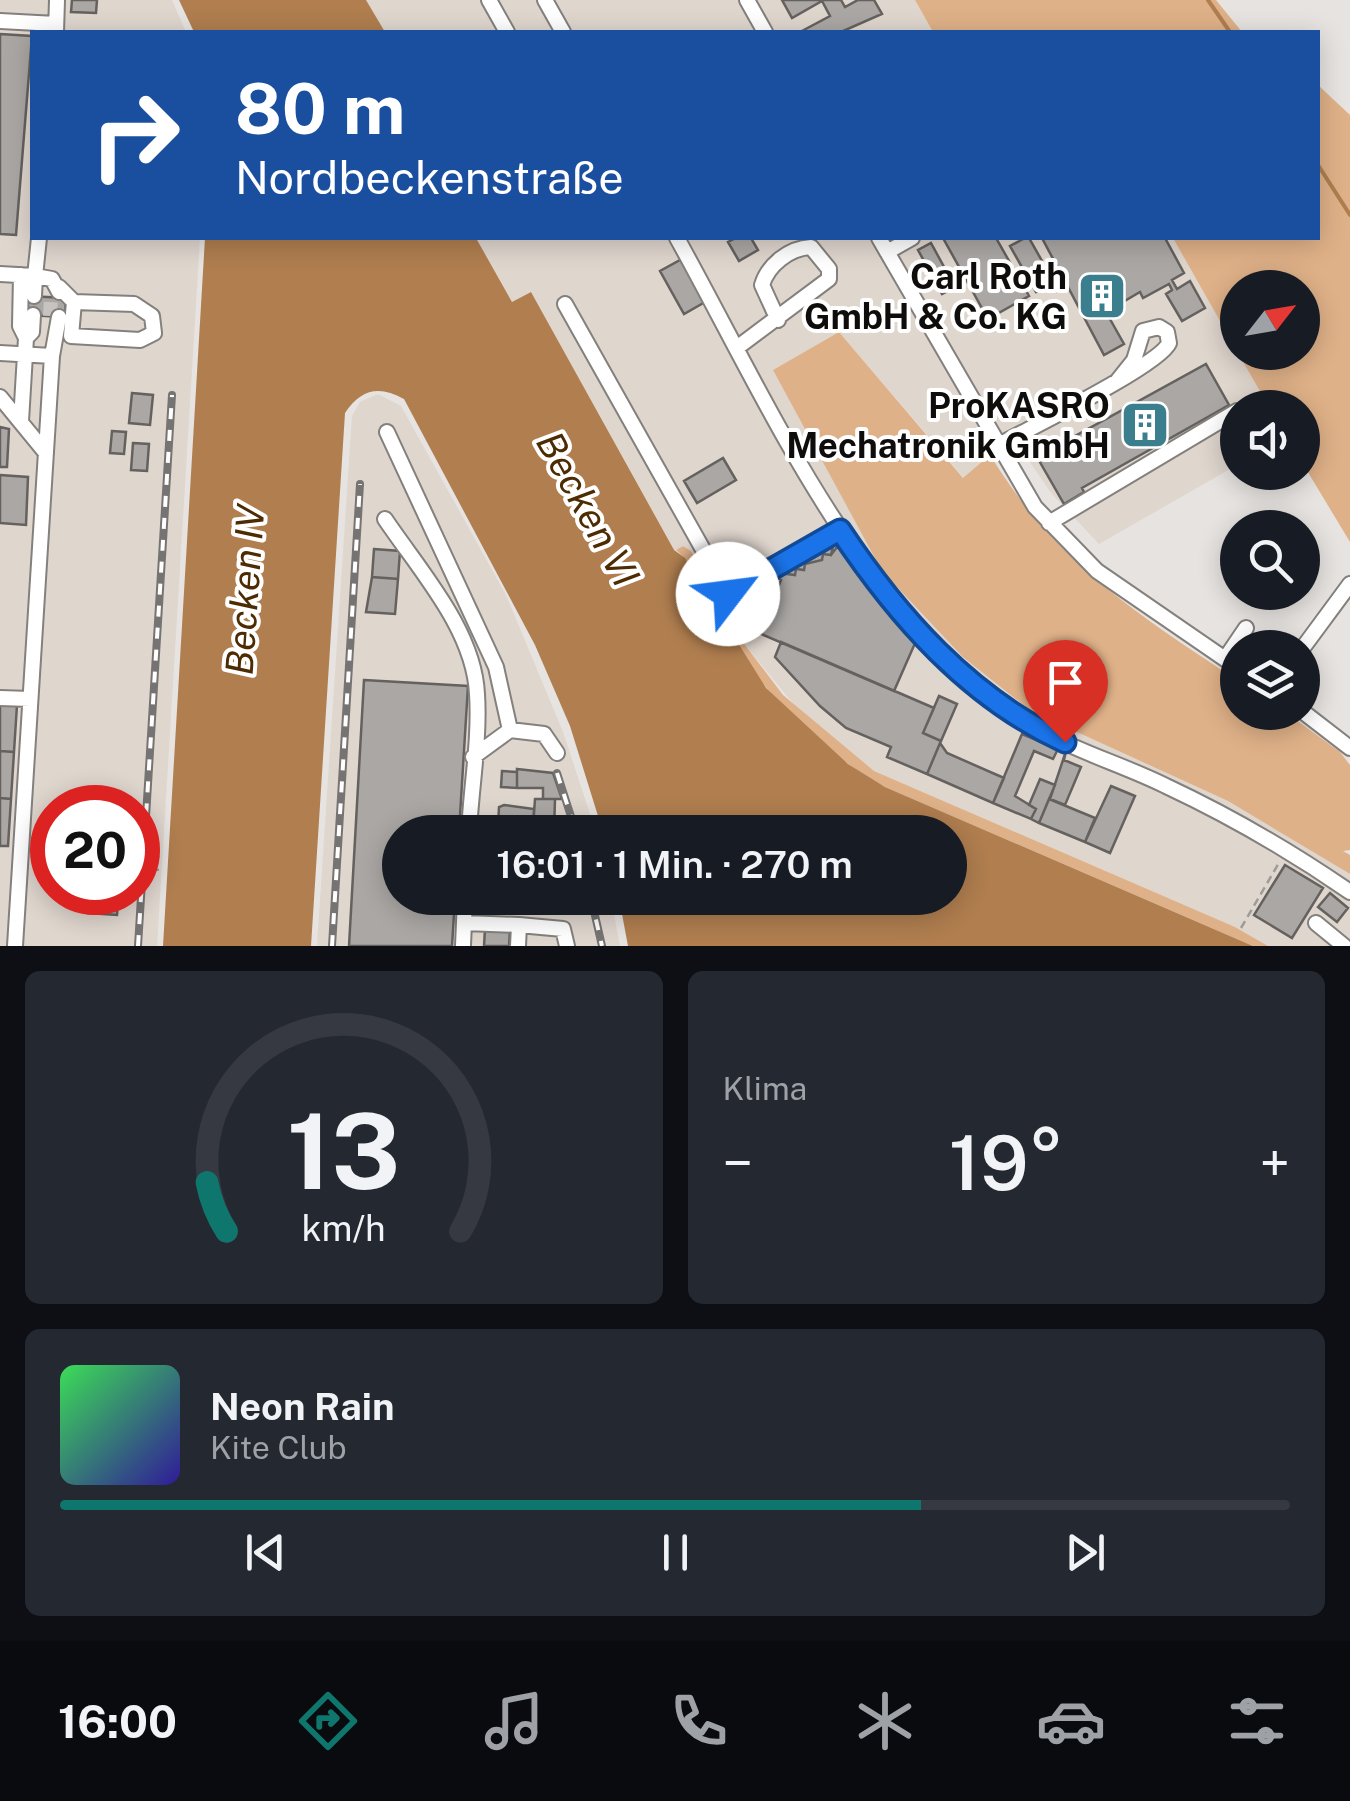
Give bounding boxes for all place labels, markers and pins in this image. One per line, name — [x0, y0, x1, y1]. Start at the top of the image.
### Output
place label: Carl Roth GmbH & Co. KG — [804, 256, 1067, 337]
building icon: Carl Roth GmbH & Co. KG — [1076, 270, 1128, 322]
place label: ProKASRO Mechatronik GmbH — [786, 385, 1110, 466]
building icon: ProKASRO Mechatronik GmbH — [1119, 399, 1171, 451]
pin — [1023, 640, 1108, 743]

